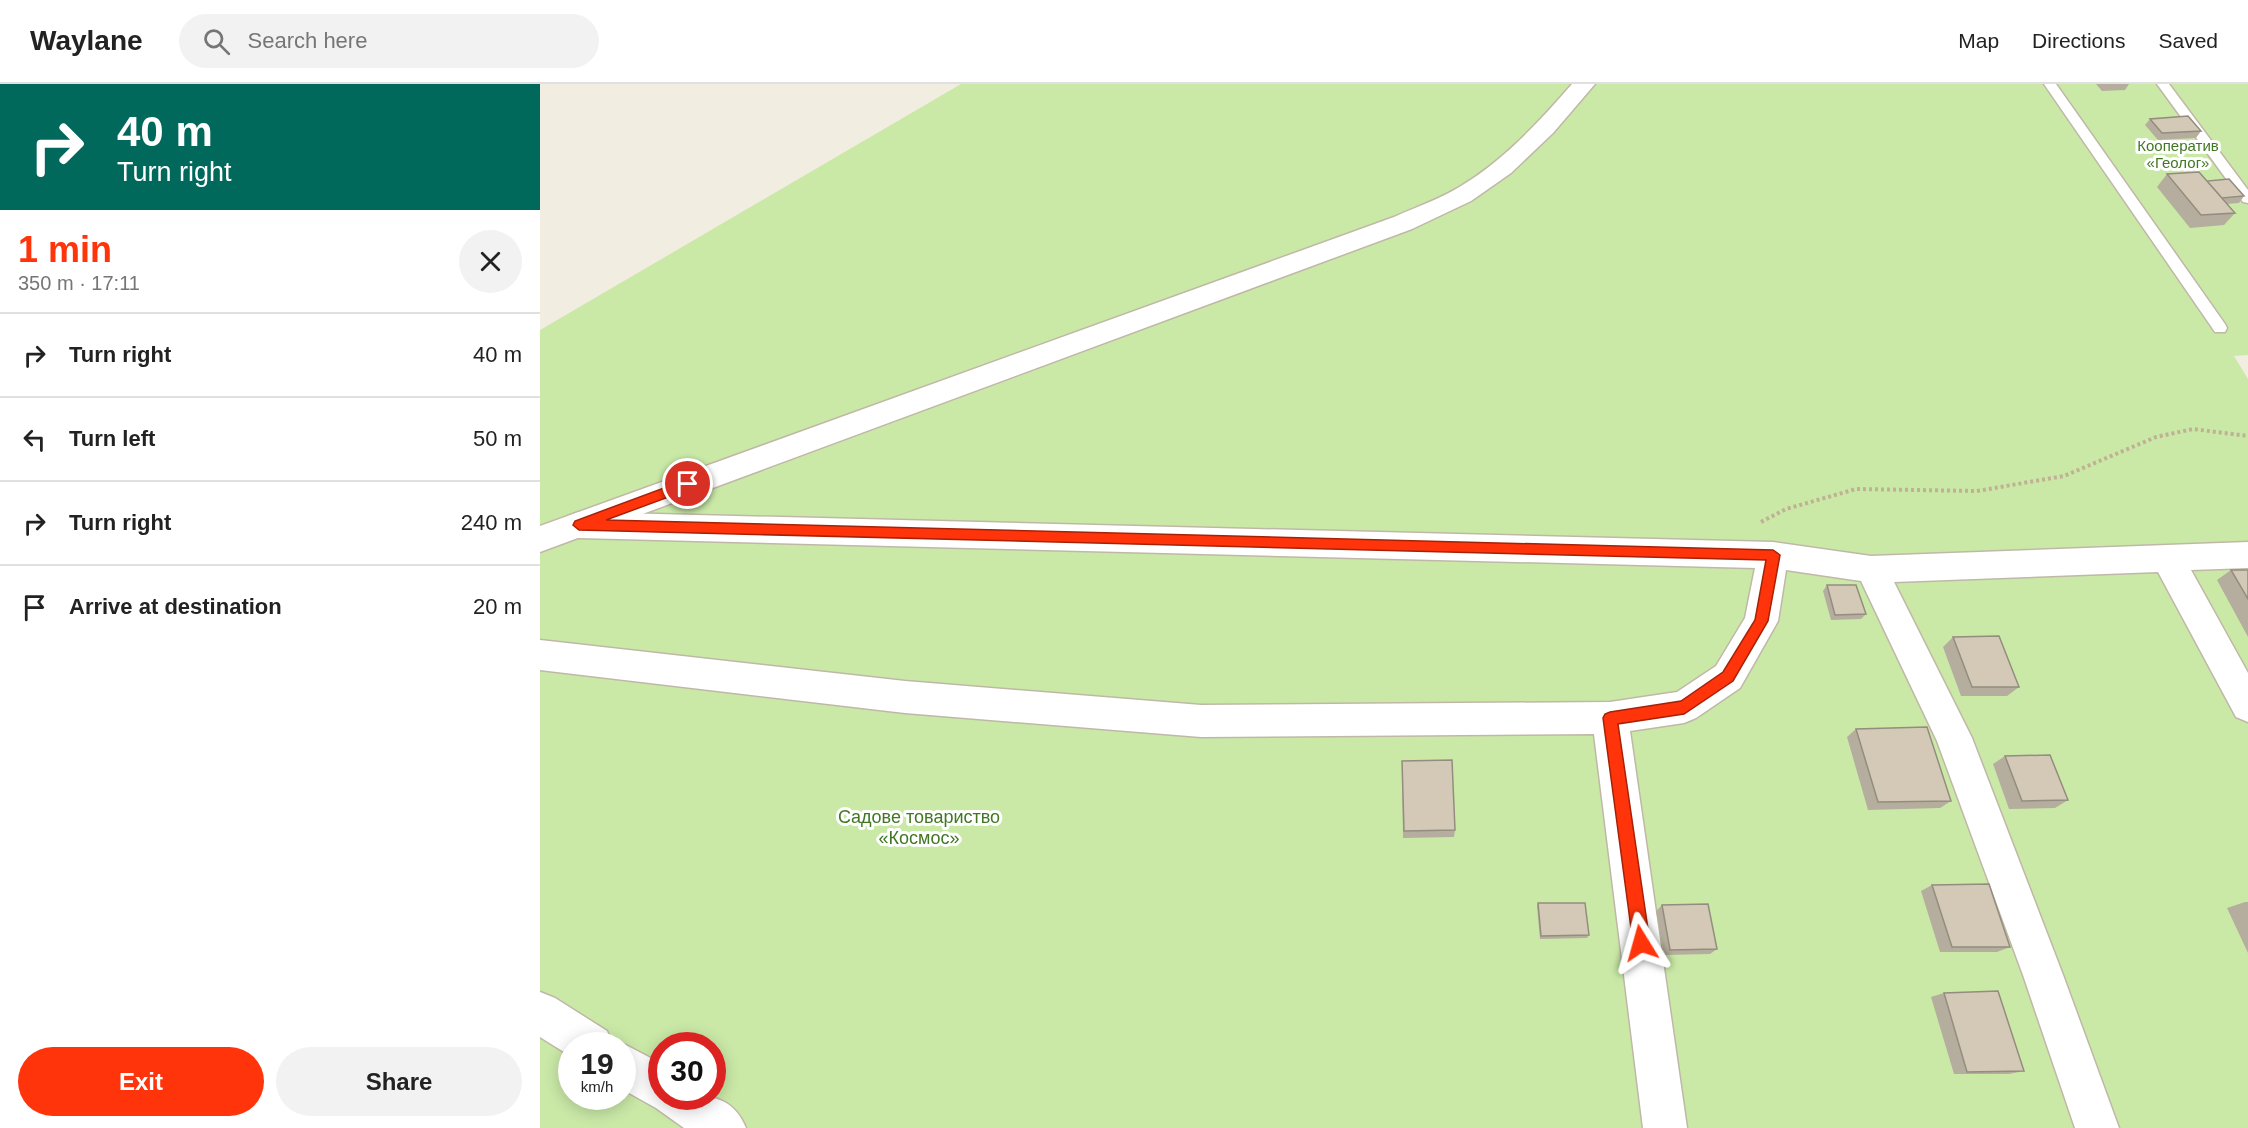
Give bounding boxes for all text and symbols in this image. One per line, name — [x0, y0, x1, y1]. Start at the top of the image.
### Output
search box — [179, 14, 599, 68]
text: Waylane — [30, 25, 143, 56]
icon: search — [200, 25, 233, 58]
text: Search here — [248, 28, 367, 53]
text: Map — [1958, 29, 1999, 52]
text: Directions — [2032, 29, 2125, 52]
text: Saved — [2158, 29, 2218, 52]
icon: right — [18, 108, 96, 186]
text: 40 m — [117, 108, 213, 155]
park label: Кооператив «Геолог» — [2137, 137, 2219, 171]
text: Turn right — [117, 157, 232, 187]
text: 1 min — [18, 229, 112, 270]
button: close — [459, 230, 522, 293]
text: 350 m · 17:11 — [18, 272, 140, 294]
icon: right — [18, 339, 51, 372]
text: Turn right — [69, 342, 171, 367]
text: 40 m — [473, 342, 522, 367]
icon: left — [18, 423, 51, 456]
text: Turn left — [69, 426, 155, 451]
text: 50 m — [473, 426, 522, 451]
pin — [662, 458, 713, 509]
icon: arrive — [671, 467, 704, 500]
icon: right — [18, 507, 51, 540]
text: Turn right — [69, 510, 171, 535]
text: 240 m — [461, 510, 522, 535]
icon: arrive — [18, 591, 51, 624]
text: Arrive at destination — [69, 594, 282, 619]
text: 20 m — [473, 594, 522, 619]
park label: Садове товариство «Космос» — [838, 807, 1000, 848]
position arrow — [1609, 911, 1673, 975]
speed limit sign: 30 — [648, 1032, 726, 1110]
button: Exit — [18, 1047, 264, 1116]
button: Share — [276, 1047, 522, 1116]
text: 19 — [580, 1047, 614, 1080]
text: km/h — [581, 1078, 613, 1095]

